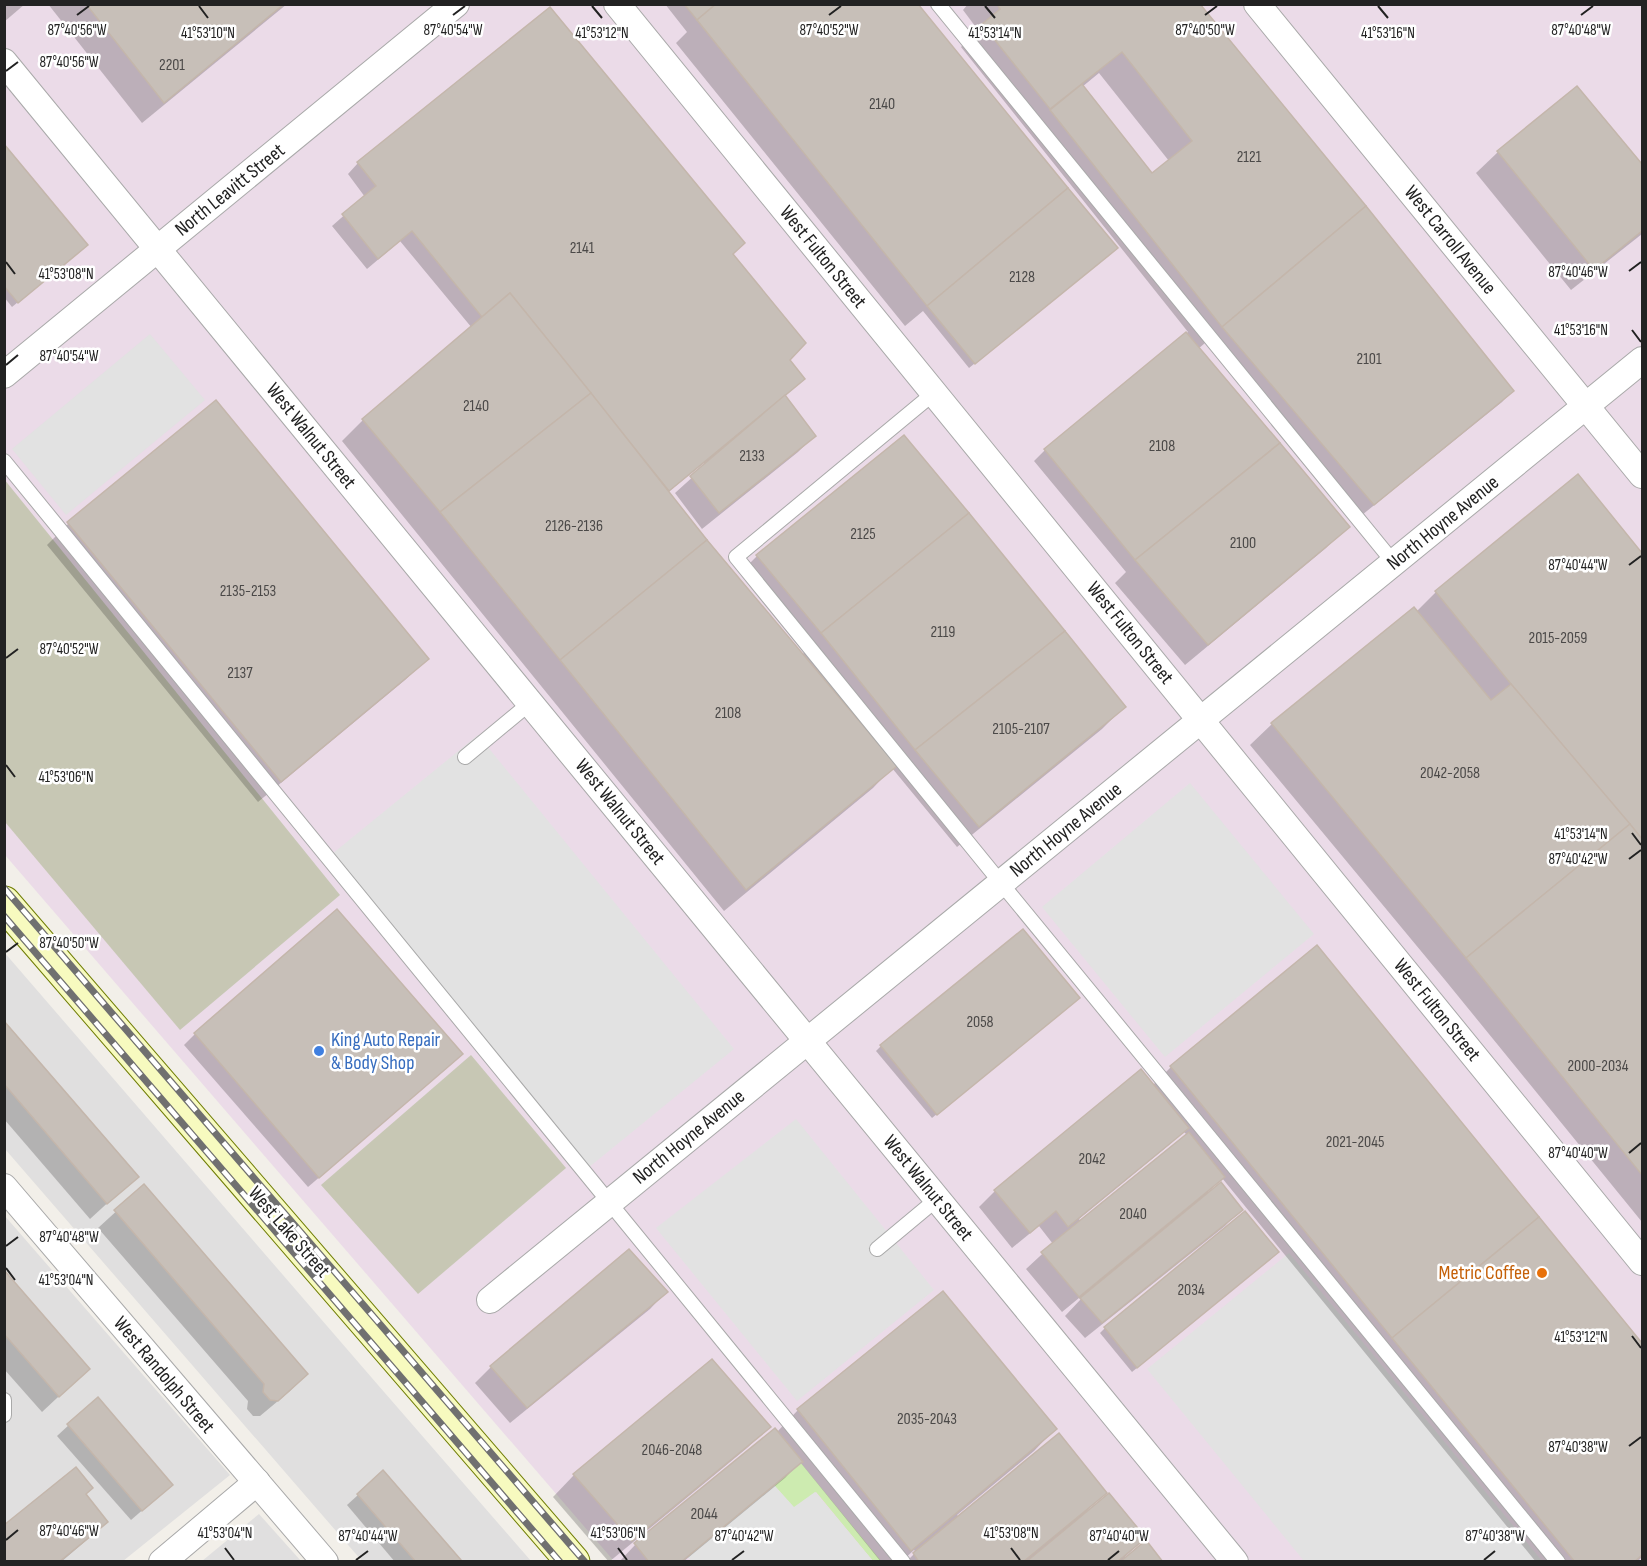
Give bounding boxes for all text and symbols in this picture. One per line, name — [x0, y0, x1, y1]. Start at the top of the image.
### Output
text: 87°40'56"W — [47, 21, 107, 40]
text: 87°40'54"W — [424, 21, 483, 40]
text: 87°40'52"W — [800, 21, 859, 40]
text: 87°40'50"W — [1175, 21, 1235, 40]
text: 87°40'48"W — [1551, 21, 1611, 40]
text: 41°53'10"N — [181, 24, 235, 43]
text: 41°53'12"N — [575, 24, 629, 43]
text: 41°53'14"N — [968, 24, 1022, 43]
text: 41°53'16"N — [1361, 24, 1415, 43]
text: 87°40'56"W — [39, 53, 99, 72]
house number: 2201 — [159, 56, 185, 75]
house number: 2140 — [869, 95, 895, 114]
street label: North Leavitt Street — [170, 138, 290, 242]
house number: 2121 — [1237, 148, 1262, 167]
street label: West Carroll Avenue — [1399, 181, 1501, 299]
street label: West Fulton Street — [774, 201, 872, 313]
house number: 2141 — [570, 239, 595, 258]
text: 87°40'46"W — [1548, 263, 1608, 282]
text: 41°53'08"N — [38, 265, 94, 284]
house number: 2128 — [1009, 268, 1035, 287]
text: 41°53'16"N — [1554, 321, 1608, 340]
text: 87°40'54"W — [40, 347, 99, 366]
house number: 2101 — [1357, 350, 1382, 369]
street label: West Walnut Street — [261, 378, 361, 494]
house number: 2140 — [463, 397, 489, 416]
house number: 2108 — [1149, 437, 1175, 456]
house number: 2133 — [739, 447, 765, 466]
street label: North Hoyne Avenue — [1382, 471, 1504, 575]
house number: 2126-2136 — [545, 517, 603, 536]
house number: 2125 — [850, 525, 876, 544]
house number: 2100 — [1230, 534, 1256, 553]
text: 87°40'44"W — [1548, 556, 1608, 575]
street label: West Fulton Street — [1081, 577, 1179, 689]
house number: 2135-2153 — [220, 582, 276, 601]
house number: 2119 — [931, 623, 955, 642]
house number: 2015-2059 — [1529, 629, 1587, 648]
text: 87°40'52"W — [40, 640, 99, 659]
house number: 2137 — [227, 664, 253, 683]
house number: 2108 — [715, 704, 741, 723]
house number: 2105-2107 — [992, 720, 1050, 739]
street label: West Walnut Street — [570, 754, 670, 870]
house number: 2042-2058 — [1420, 764, 1480, 783]
text: 41°53'06"N — [38, 768, 94, 787]
street label: North Hoyne Avenue — [1005, 778, 1127, 882]
text: 41°53'14"N — [1554, 825, 1608, 844]
text: 87°40'42"W — [1548, 850, 1608, 869]
text: 87°40'50"W — [39, 934, 99, 953]
street label: West Fulton Street — [1388, 954, 1486, 1066]
house number: 2058 — [966, 1013, 994, 1032]
place label: King Auto Repair & Body Shop — [331, 1028, 441, 1075]
marker: King Auto Repair & Body Shop — [312, 1044, 326, 1058]
house number: 2000-2034 — [1567, 1057, 1629, 1076]
street label: North Hoyne Avenue — [628, 1085, 750, 1189]
street label: West Walnut Street — [878, 1130, 978, 1246]
house number: 2021-2045 — [1326, 1133, 1384, 1152]
text: 87°40'40"W — [1548, 1144, 1608, 1163]
house number: 2042 — [1078, 1150, 1106, 1169]
street label: West Lake Street — [243, 1181, 335, 1283]
house number: 2040 — [1119, 1205, 1147, 1224]
text: 87°40'48"W — [39, 1228, 99, 1247]
place label: Metric Coffee — [1439, 1261, 1530, 1285]
marker: Metric Coffee — [1535, 1266, 1549, 1280]
text: 41°53'04"N — [39, 1271, 93, 1290]
house number: 2034 — [1177, 1281, 1205, 1300]
street label: West Randolph Street — [108, 1312, 220, 1438]
text: 41°53'12"N — [1554, 1328, 1608, 1347]
house number: 2035-2043 — [897, 1410, 957, 1429]
text: 87°40'38"W — [1548, 1438, 1608, 1457]
house number: 2046-2048 — [642, 1441, 702, 1460]
house number: 2044 — [690, 1505, 718, 1524]
text: 87°40'46"W — [39, 1522, 99, 1541]
text: 41°53'04"N — [198, 1524, 252, 1543]
text: 41°53'06"N — [590, 1524, 646, 1543]
text: 41°53'08"N — [983, 1524, 1039, 1543]
text: 87°40'44"W — [338, 1527, 398, 1546]
text: 87°40'42"W — [714, 1527, 774, 1546]
text: 87°40'40"W — [1089, 1527, 1149, 1546]
text: 87°40'38"W — [1465, 1527, 1525, 1546]

